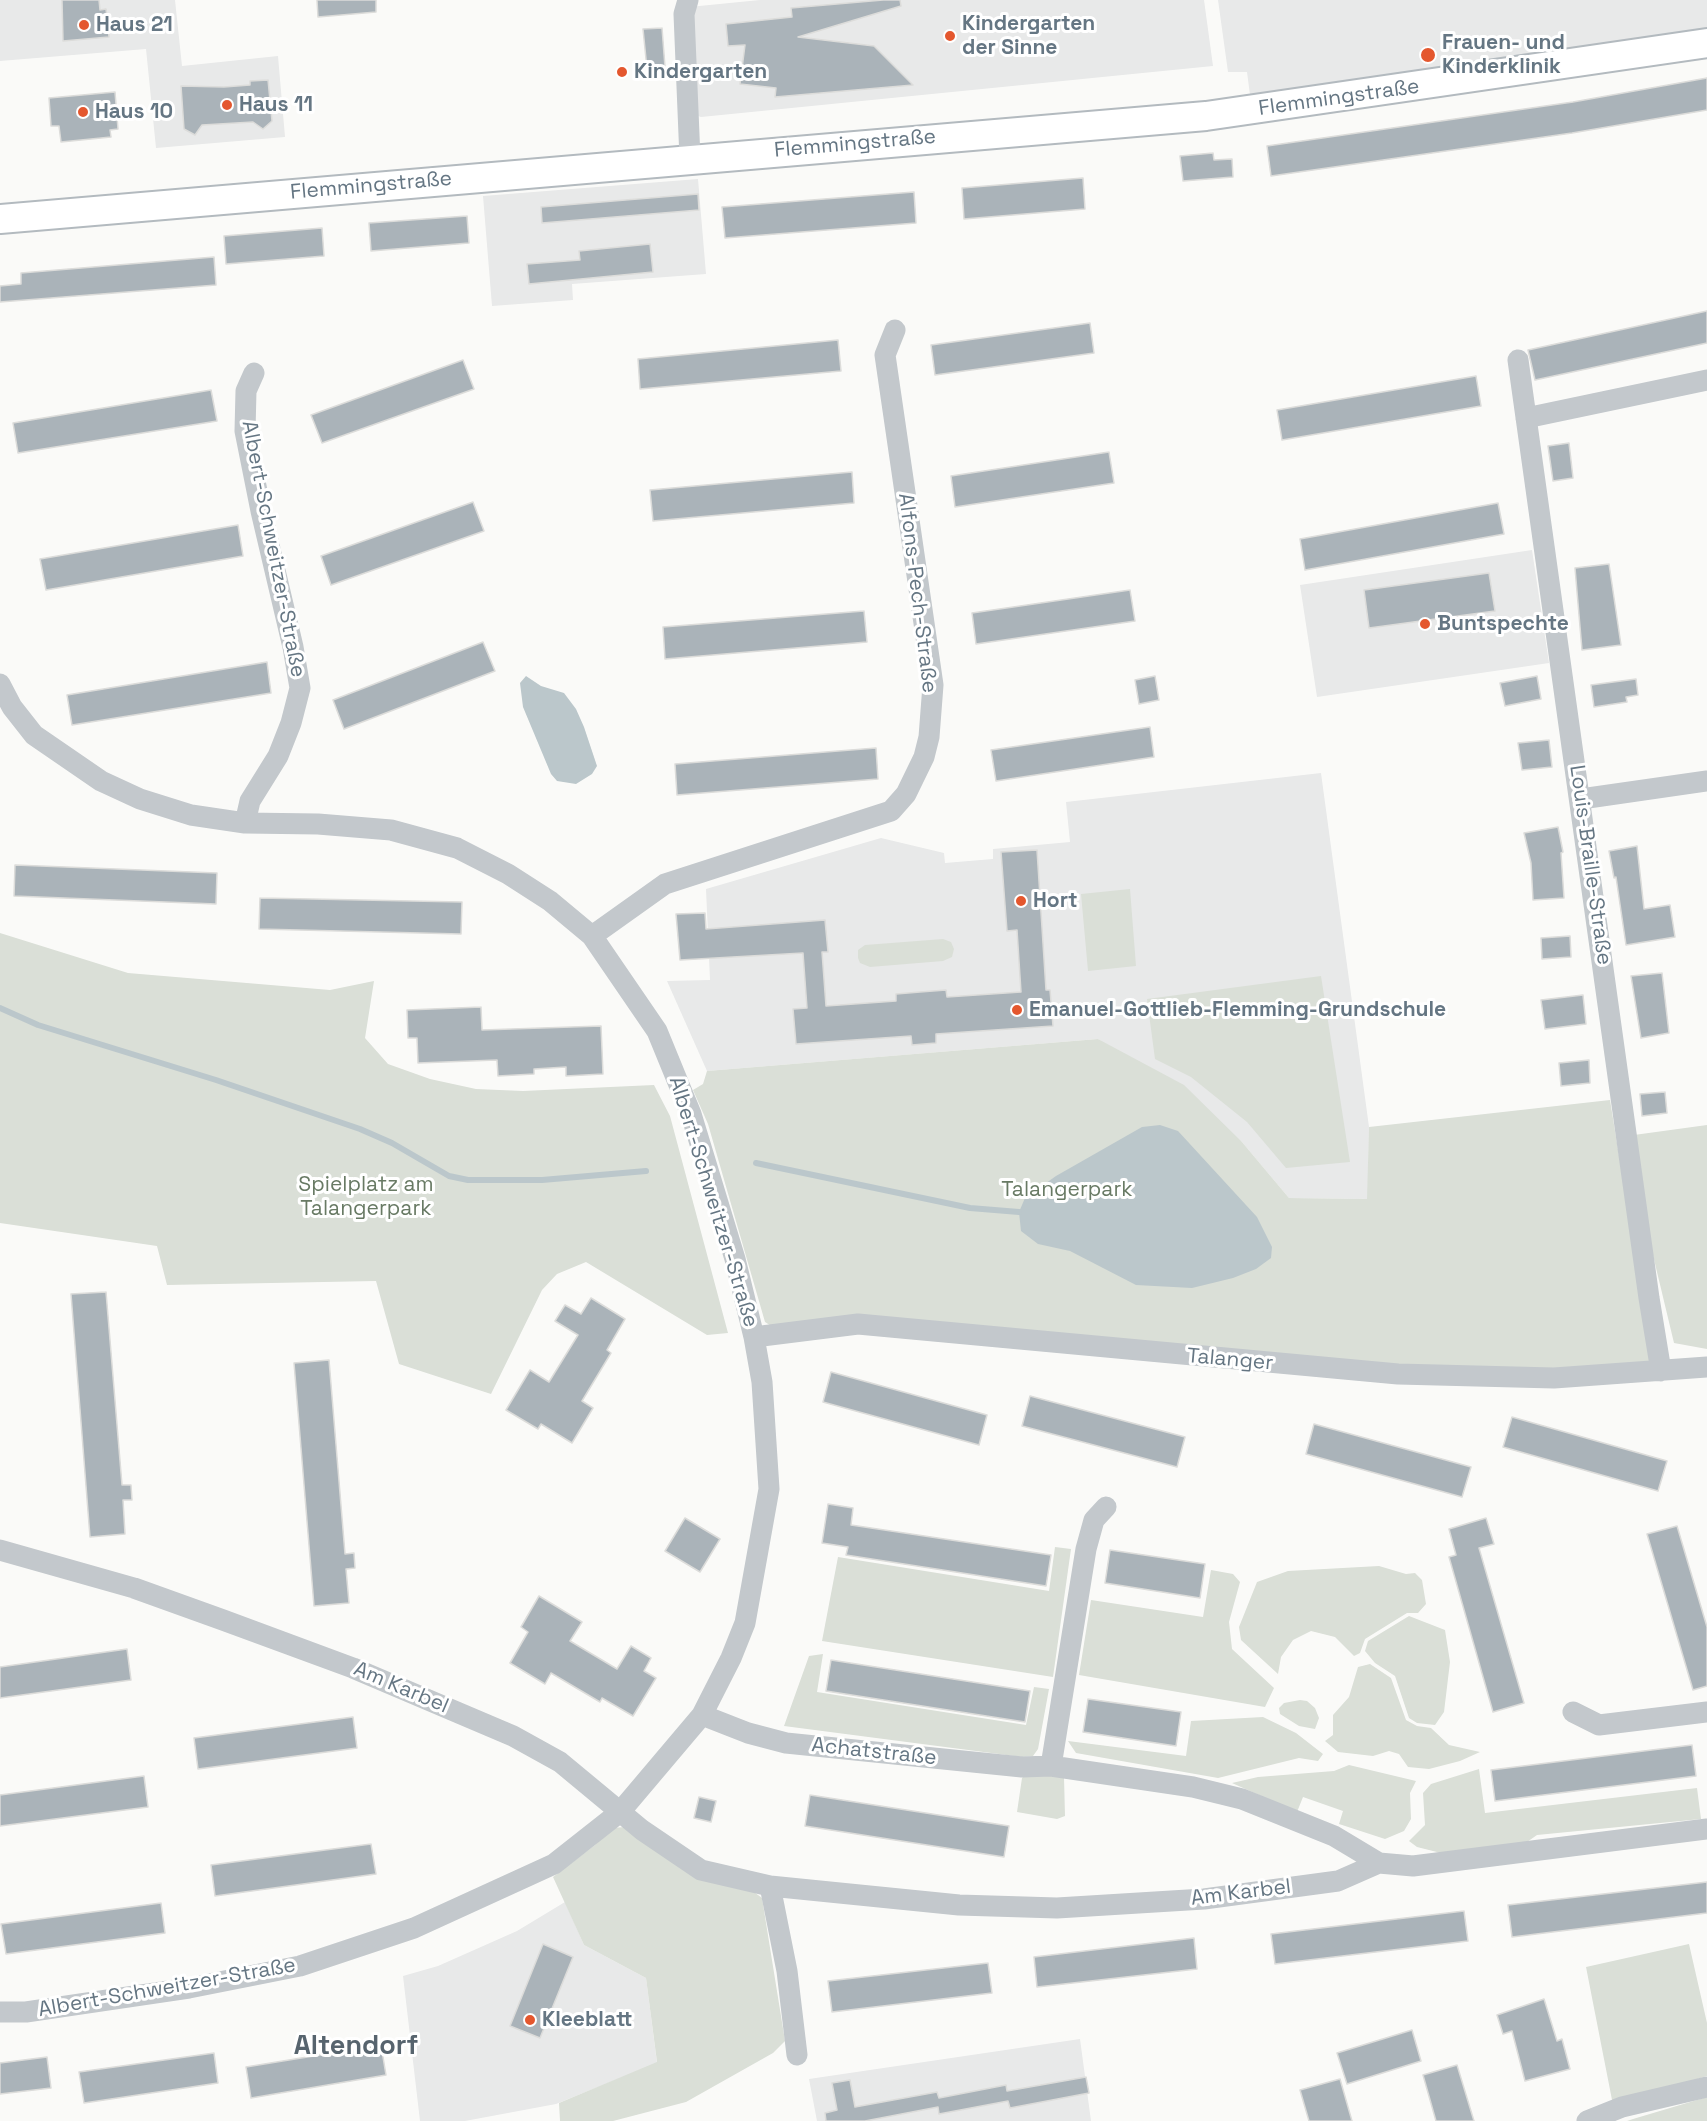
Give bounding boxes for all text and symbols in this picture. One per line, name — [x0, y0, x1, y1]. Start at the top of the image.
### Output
place label: Kindergarten der Sinne — [962, 11, 1095, 61]
place label: Haus 21 — [96, 12, 173, 38]
marker: Haus 21 — [77, 18, 91, 32]
marker: Kindergarten der Sinne — [943, 29, 957, 43]
place label: Frauen- und Kinderklinik — [1442, 30, 1565, 80]
marker: Frauen- und Kinderklinik — [1419, 46, 1437, 64]
place label: Kindergarten — [634, 59, 767, 85]
marker: Kindergarten — [615, 65, 629, 79]
street label: Flemmingstraße — [1257, 74, 1421, 122]
place label: Haus 11 — [239, 92, 313, 118]
marker: Haus 11 — [220, 98, 234, 112]
place label: Haus 10 — [95, 99, 173, 125]
marker: Haus 10 — [76, 105, 90, 119]
street label: Flemmingstraße — [773, 124, 937, 164]
street label: Flemmingstraße — [289, 166, 453, 206]
street label: Albert-Schweitzer-Straße — [236, 419, 310, 679]
street label: Alfons-Pech-Straße — [892, 492, 942, 694]
place label: Buntspechte — [1437, 611, 1569, 637]
marker: Buntspechte — [1418, 617, 1432, 631]
street label: Louis-Braille-Straße — [1563, 763, 1617, 967]
place label: Hort — [1033, 888, 1078, 914]
marker: Hort — [1014, 894, 1028, 908]
place label: Emanuel-Gottlieb-Flemming-Grundschule — [1029, 997, 1446, 1023]
marker: Emanuel-Gottlieb-Flemming-Grundschule — [1010, 1003, 1024, 1017]
street label: Albert-Schweitzer-Straße — [663, 1074, 763, 1330]
park label: Spielplatz am Talangerpark — [298, 1172, 434, 1222]
park label: Talangerpark — [1001, 1177, 1133, 1203]
street label: Talanger — [1186, 1344, 1274, 1376]
street label: Am Karbel — [350, 1657, 452, 1719]
street label: Achatstraße — [810, 1733, 938, 1771]
street label: Am Karbel — [1190, 1874, 1292, 1912]
street label: Albert-Schweitzer-Straße — [36, 1953, 298, 2023]
place label: Kleeblatt — [542, 2007, 633, 2033]
marker: Kleeblatt — [523, 2013, 537, 2027]
district label: Altendorf — [294, 2031, 418, 2063]

